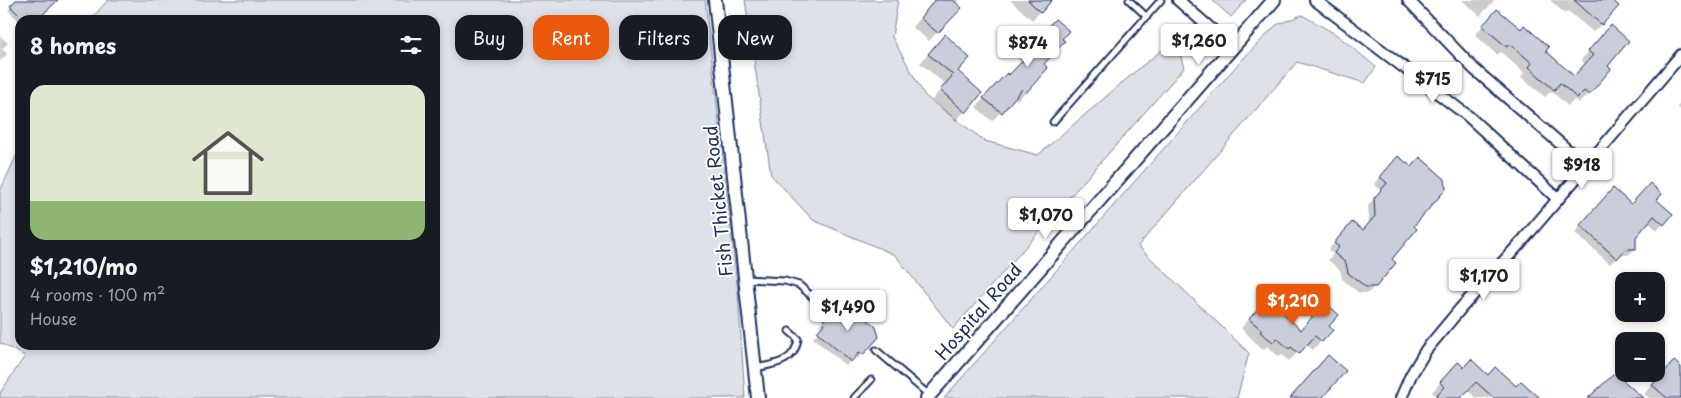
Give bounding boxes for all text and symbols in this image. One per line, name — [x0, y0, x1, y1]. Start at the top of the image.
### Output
chip: Buy — [455, 15, 523, 60]
chip: Rent — [533, 15, 609, 60]
chip: Filters — [619, 15, 708, 60]
chip: New — [718, 15, 792, 60]
pin: $1,260 — [1158, 23, 1240, 66]
pin: $874 — [998, 26, 1058, 68]
text: $1,260 — [1172, 28, 1227, 52]
text: 8 homes — [30, 29, 116, 61]
text: $874 — [1008, 30, 1048, 54]
icon: filters — [397, 31, 425, 59]
pin: $715 — [1403, 62, 1463, 104]
text: $715 — [1415, 66, 1451, 90]
icon: home — [183, 118, 273, 208]
street label: Fish Thicket Road — [696, 124, 739, 278]
pin: $918 — [1552, 148, 1612, 190]
text: $918 — [1563, 152, 1601, 176]
pin: $1,070 — [1005, 198, 1087, 240]
text: $1,070 — [1019, 202, 1073, 226]
text: $1,210/mo — [30, 250, 137, 282]
street label: Hospital Road — [928, 257, 1028, 365]
pin: $1,170 — [1443, 258, 1525, 301]
text: $1,170 — [1460, 263, 1508, 287]
map controls — [1615, 272, 1665, 382]
button: + — [1615, 272, 1665, 322]
text: 4 rooms · 100 m² — [30, 282, 165, 306]
pin: $1,210 — [1252, 284, 1334, 326]
text: $1,210 — [1267, 288, 1319, 312]
pin: $1,490 — [807, 290, 889, 332]
text: $1,490 — [821, 294, 875, 318]
text: House — [30, 306, 77, 330]
button: − — [1615, 332, 1665, 382]

